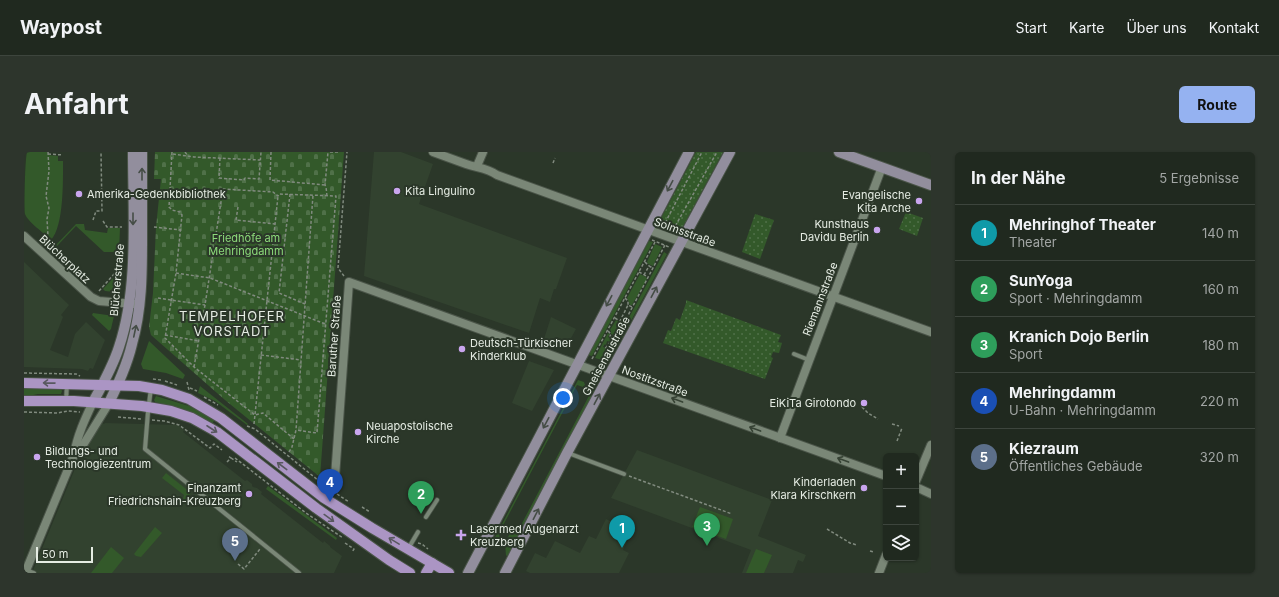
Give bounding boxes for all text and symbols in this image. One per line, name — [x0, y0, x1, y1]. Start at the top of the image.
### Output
text: Waypost — [20, 16, 102, 39]
text: Start — [1015, 19, 1047, 36]
text: Karte — [1069, 19, 1104, 36]
text: Über uns — [1126, 19, 1187, 36]
text: Kontakt — [1209, 19, 1259, 36]
button: Route — [1179, 86, 1255, 123]
text: Anfahrt — [24, 87, 129, 121]
one-way arrow — [138, 168, 146, 181]
text: In der Nähe — [971, 168, 1066, 188]
text: 5 Ergebnisse — [1159, 170, 1239, 186]
one-way arrow — [666, 180, 674, 192]
place label: Kita Lingulino — [405, 184, 476, 198]
marker: Kita Lingulino — [392, 186, 402, 196]
place label: Amerika-Gedenkbibliothek — [87, 187, 226, 201]
place label: Evangelische Kita Arche — [842, 188, 911, 215]
marker: Amerika-Gedenkbibliothek — [74, 189, 84, 199]
marker: Evangelische Kita Arche — [914, 196, 924, 206]
one-way arrow — [129, 212, 137, 225]
street label: Solmsstraße — [652, 214, 718, 250]
text: Mehringhof Theater — [1009, 215, 1156, 234]
place label: Kunsthaus Davidu Berlin — [800, 217, 869, 244]
marker: Kunsthaus Davidu Berlin — [872, 225, 882, 235]
text: 1 — [981, 225, 987, 241]
text: 140 m — [1202, 225, 1239, 241]
park label: Friedhöfe am Mehringdamm — [208, 231, 284, 258]
street label: Blücherplatz — [36, 232, 94, 286]
text: Theater — [1009, 234, 1057, 250]
street label: Blücherstraße — [107, 243, 127, 317]
street label: Riemannstraße — [800, 260, 840, 338]
text: SunYoga — [1009, 271, 1073, 290]
text: 2 — [980, 281, 988, 297]
text: 160 m — [1202, 281, 1239, 297]
one-way arrow — [651, 286, 659, 298]
text: Sport · Mehringdamm — [1009, 290, 1142, 306]
street label: Baruther Straße — [324, 295, 344, 377]
one-way arrow — [605, 295, 613, 307]
district label: TEMPELHOFER VORSTADT — [179, 308, 285, 339]
street label: Gneisenaustraße — [579, 314, 633, 398]
one-way arrow — [131, 325, 139, 338]
text: Kranich Dojo Berlin — [1009, 327, 1149, 346]
place label: Deutsch-Türkischer Kinderklub — [470, 336, 572, 363]
text: 3 — [980, 337, 988, 353]
text: 180 m — [1202, 337, 1239, 353]
marker: Deutsch-Türkischer Kinderklub — [457, 344, 467, 354]
text: Sport — [1009, 346, 1042, 362]
street label: Nostitzstraße — [620, 363, 690, 399]
one-way arrow — [43, 379, 56, 387]
text: Mehringdamm — [1009, 383, 1116, 402]
your location — [553, 388, 573, 408]
one-way arrow — [593, 393, 601, 405]
text: 4 — [980, 393, 988, 409]
text: 220 m — [1200, 393, 1239, 409]
one-way arrow — [672, 396, 684, 404]
place label: EiKiTa Girotondo — [770, 396, 856, 410]
marker: EiKiTa Girotondo — [859, 398, 869, 408]
text: U-Bahn · Mehringdamm — [1009, 402, 1156, 418]
one-way arrow — [541, 417, 549, 429]
place label: Neuapostolische Kirche — [366, 419, 453, 446]
one-way arrow — [206, 425, 217, 433]
one-way arrow — [749, 425, 762, 432]
marker: Neuapostolische Kirche — [353, 427, 363, 437]
text: Kiezraum — [1009, 439, 1079, 458]
place label: Bildungs- und Technologiezentrum — [45, 444, 151, 471]
text: 5 — [980, 449, 988, 465]
text: 320 m — [1200, 449, 1239, 465]
marker: Bildungs- und Technologiezentrum — [32, 452, 42, 462]
map controls — [883, 453, 919, 561]
button: + — [883, 453, 919, 489]
one-way arrow — [837, 456, 850, 463]
text: Öffentliches Gebäude — [1009, 458, 1143, 474]
one-way arrow — [276, 461, 287, 470]
pin: 4 — [317, 469, 343, 502]
place label: Kinderladen Klara Kirschkern — [770, 475, 856, 502]
place label: Finanzamt Friedrichshain-Kreuzberg — [108, 481, 241, 508]
pin: 2 — [408, 481, 434, 514]
marker: Kinderladen Klara Kirschkern — [859, 483, 869, 493]
marker: Finanzamt Friedrichshain-Kreuzberg — [244, 489, 254, 499]
button: − — [883, 489, 919, 525]
one-way arrow — [533, 508, 540, 520]
pin: 3 — [694, 513, 720, 546]
one-way arrow — [324, 514, 335, 522]
pin: 1 — [609, 515, 635, 548]
place label: Lasermed Augenarzt Kreuzberg — [470, 522, 579, 549]
button: layers — [883, 525, 919, 561]
pin: 5 — [222, 528, 248, 561]
marker: Lasermed Augenarzt Kreuzberg — [455, 529, 467, 541]
one-way arrow — [388, 537, 400, 545]
scale bar — [36, 545, 93, 564]
text: 50 m — [42, 547, 68, 561]

